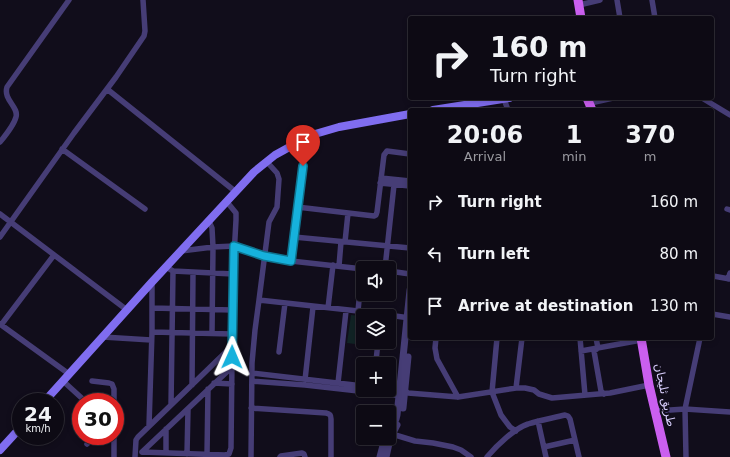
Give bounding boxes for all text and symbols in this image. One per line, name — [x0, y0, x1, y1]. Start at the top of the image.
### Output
text: 160 m — [490, 31, 587, 64]
icon: right — [424, 32, 476, 84]
text: Turn right — [490, 65, 576, 86]
text: 20:06 — [447, 121, 523, 149]
text: 1 — [566, 121, 582, 149]
text: 370 — [625, 121, 675, 149]
pin — [286, 125, 320, 166]
icon: arrive — [292, 131, 314, 153]
text: Arrival — [464, 149, 506, 164]
text: min — [562, 149, 586, 164]
text: m — [644, 149, 657, 164]
icon: right — [424, 191, 446, 213]
text: Turn right — [458, 193, 542, 211]
text: 160 m — [650, 193, 698, 211]
icon: left — [424, 243, 446, 265]
text: Turn left — [458, 245, 530, 263]
text: 80 m — [660, 245, 698, 263]
map controls — [356, 261, 396, 445]
button: sound — [356, 261, 396, 301]
icon: arrive — [424, 295, 446, 317]
text: Arrive at destination — [458, 297, 633, 315]
text: 130 m — [650, 297, 698, 315]
button: layers — [356, 309, 396, 349]
position arrow — [211, 336, 253, 378]
button: + — [356, 357, 396, 397]
street label: طريق ثليجان — [650, 362, 679, 428]
speed limit sign: 30 — [72, 393, 124, 445]
text: 24 — [24, 402, 52, 426]
button: − — [356, 405, 396, 445]
text: km/h — [25, 423, 51, 434]

